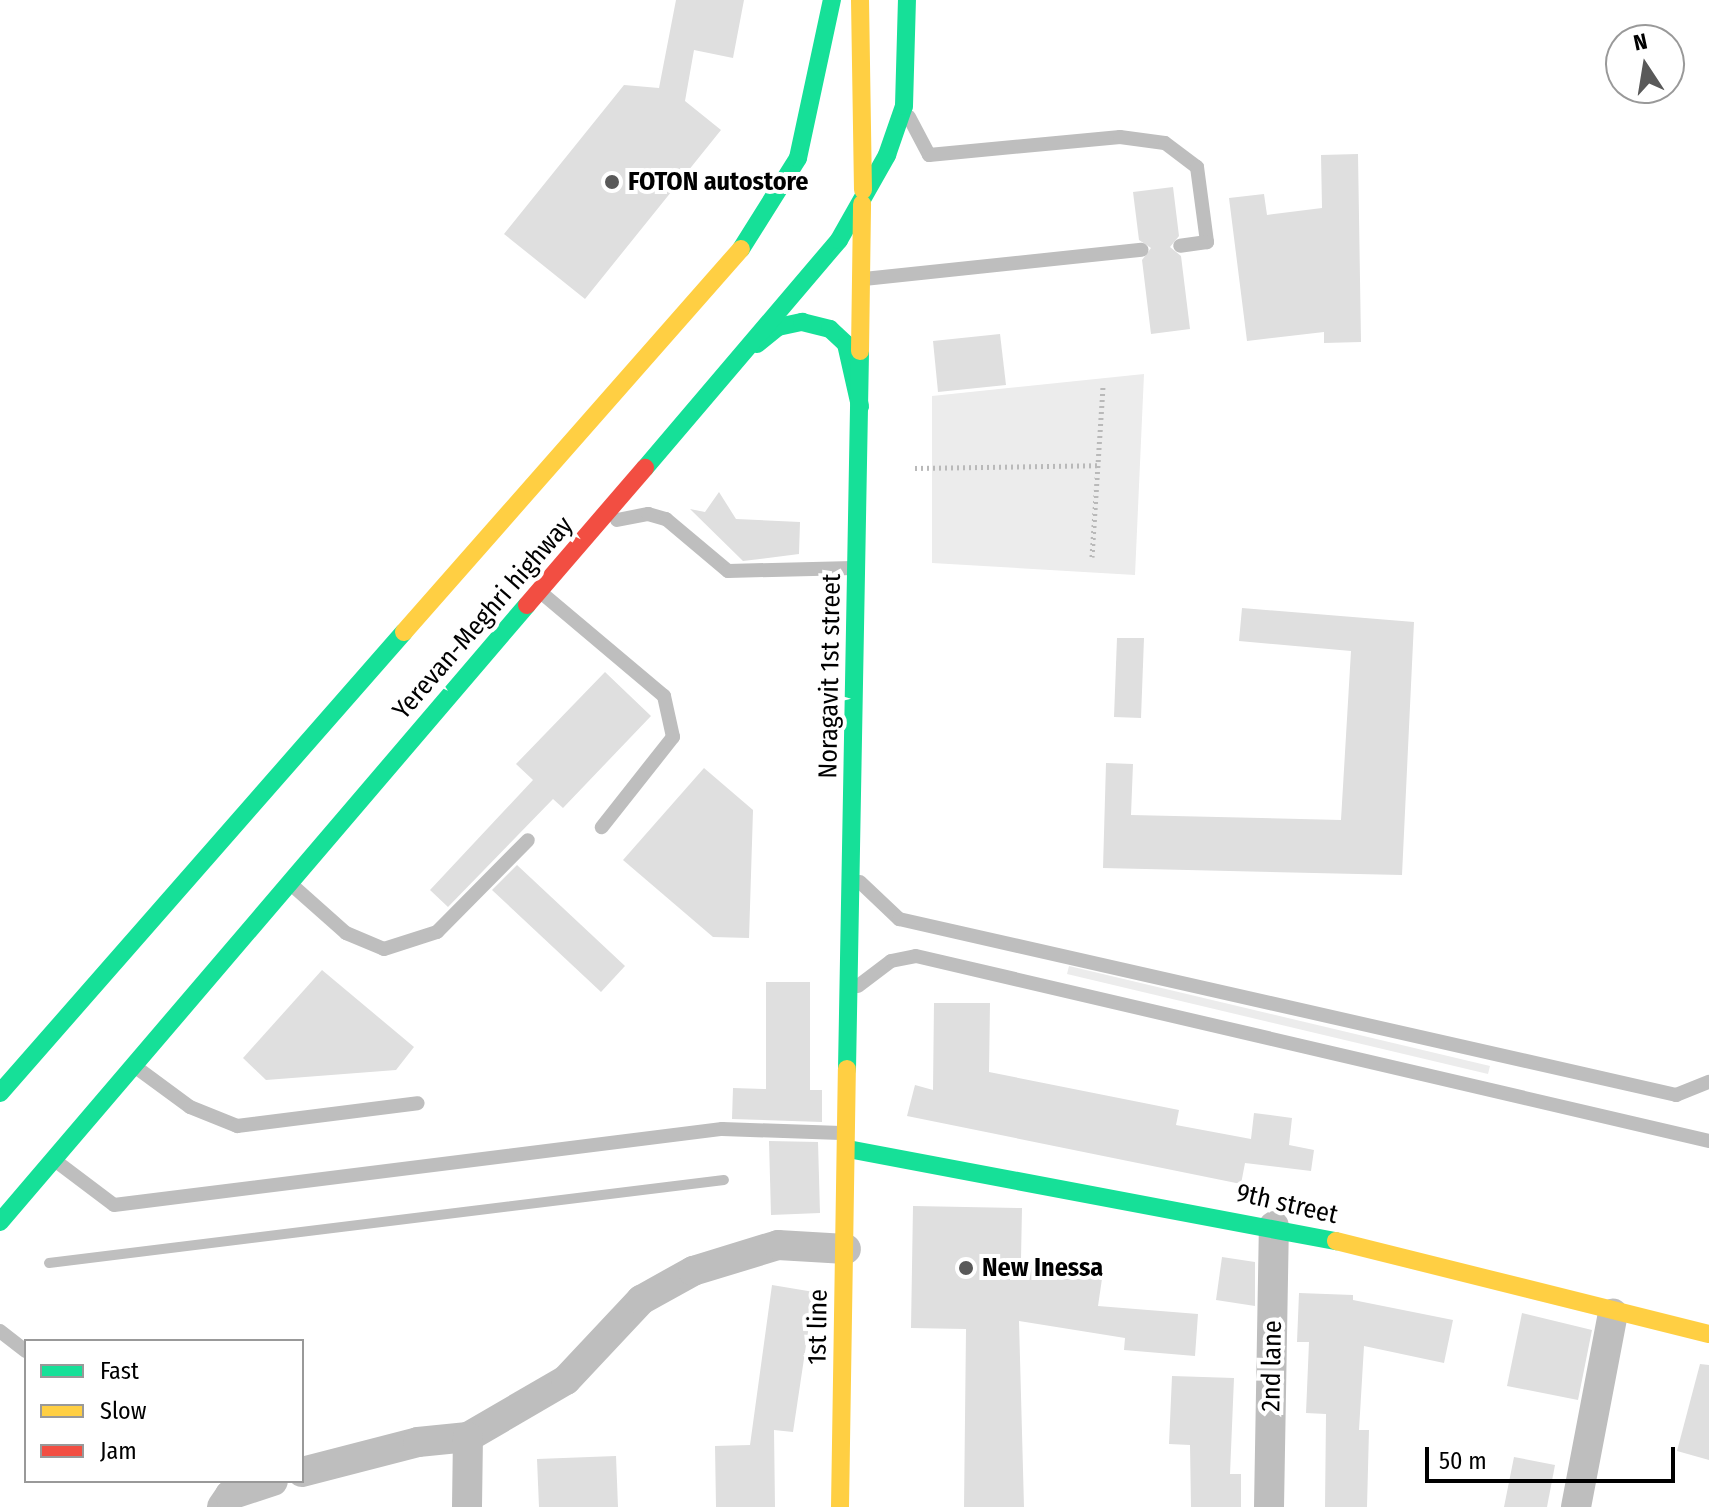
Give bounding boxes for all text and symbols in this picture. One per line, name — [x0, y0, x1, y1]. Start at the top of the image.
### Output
north arrow — [1605, 24, 1685, 104]
text: N — [1631, 27, 1650, 57]
place label: FOTON autostore — [628, 166, 809, 198]
marker: FOTON autostore — [603, 173, 621, 191]
street label: Yerevan-Meghri highway — [386, 510, 580, 726]
street label: Noragavit 1st street — [813, 573, 847, 779]
street label: 9th street — [1233, 1177, 1341, 1231]
place label: New Inessa — [982, 1252, 1103, 1284]
marker: New Inessa — [957, 1259, 975, 1277]
street label: 1st line — [802, 1289, 834, 1365]
street label: 2nd lane — [1256, 1320, 1288, 1412]
legend — [24, 1339, 304, 1483]
text: Fast — [100, 1357, 139, 1385]
text: Slow — [100, 1397, 146, 1425]
scale bar — [1429, 1431, 1679, 1481]
text: Jam — [100, 1437, 137, 1465]
text: 50 m — [1439, 1447, 1487, 1475]

